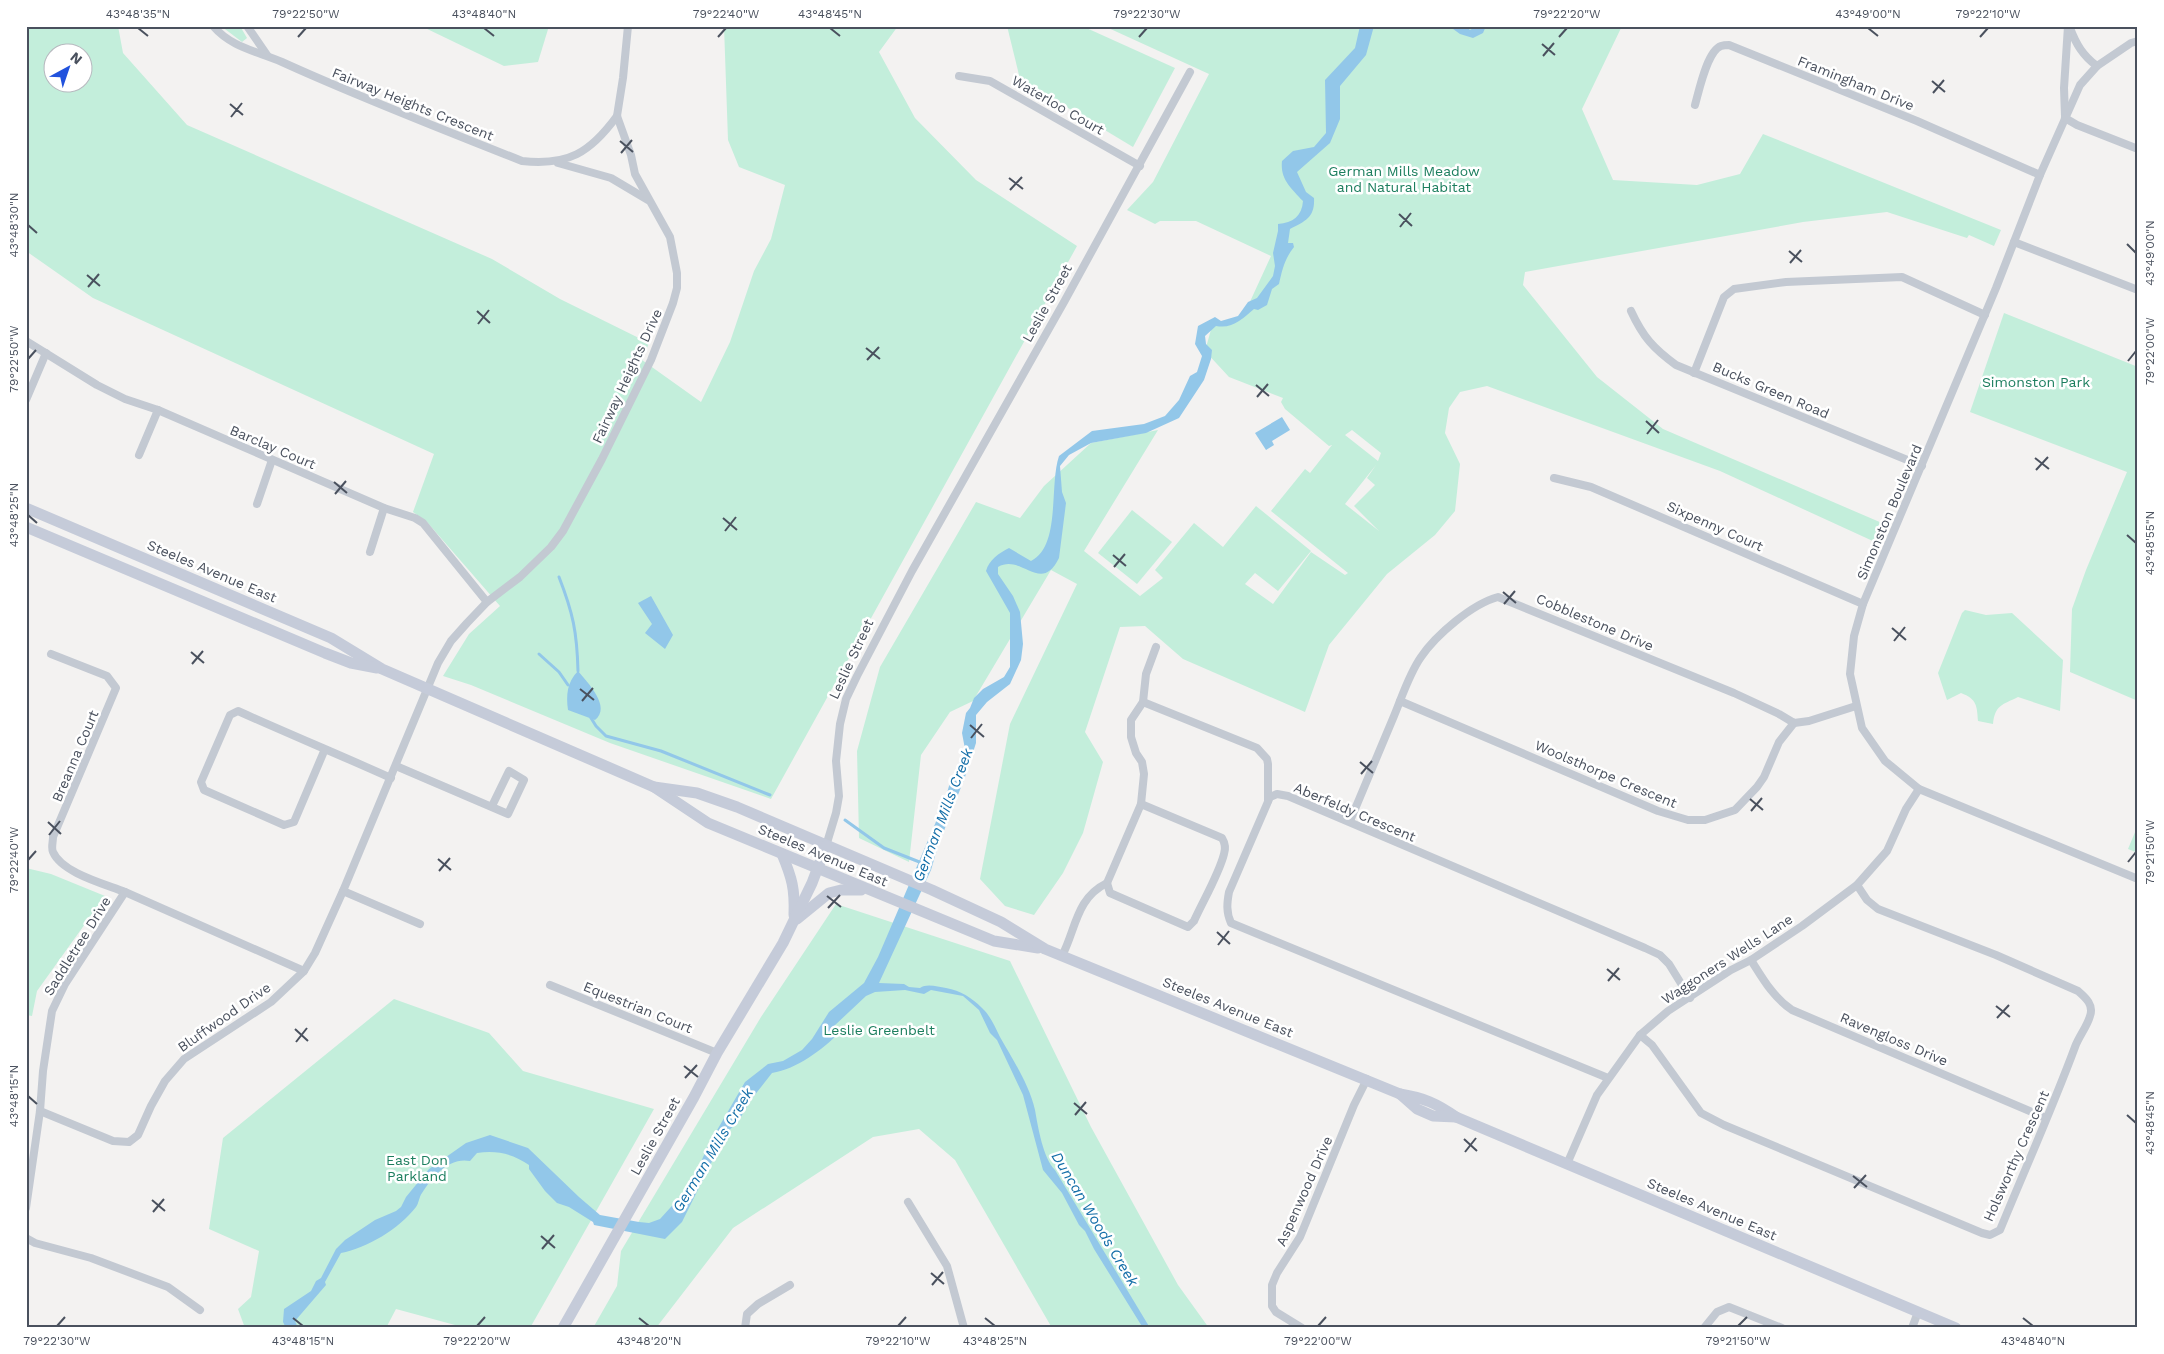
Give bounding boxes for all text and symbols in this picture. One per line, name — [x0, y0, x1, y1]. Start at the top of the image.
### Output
text: 43°48'35"N — [106, 7, 170, 21]
text: 79°22'50"W — [272, 7, 340, 21]
text: 43°48'40"N — [452, 7, 516, 21]
text: 79°22'40"W — [693, 7, 760, 21]
text: 43°48'45"N — [798, 7, 862, 21]
text: 79°22'30"W — [1113, 7, 1181, 21]
text: 79°22'20"W — [1533, 7, 1601, 21]
text: 43°49'00"N — [1835, 7, 1901, 21]
text: 79°22'10"W — [1956, 7, 2021, 21]
north arrow — [42, 42, 92, 92]
text: N — [67, 49, 85, 68]
street label: Framingham Drive — [1795, 52, 1917, 114]
street label: Fairway Heights Crescent — [330, 64, 496, 144]
street label: Waterloo Court — [1009, 72, 1107, 138]
park label: German Mills Meadow and Natural Habitat — [1328, 163, 1480, 195]
text: 43°48'30"N — [7, 192, 21, 258]
text: 43°49'00"N — [2143, 220, 2157, 286]
street label: Leslie Street — [1019, 261, 1075, 345]
street label: Fairway Heights Drive — [589, 306, 665, 446]
text: 79°22'00"W — [2143, 317, 2157, 385]
text: 79°22'50"W — [7, 325, 21, 393]
street label: Bucks Green Road — [1710, 358, 1832, 422]
park label: Simonston Park — [1982, 374, 2090, 390]
street label: Barclay Court — [228, 422, 318, 472]
street label: Simonston Boulevard — [1853, 442, 1925, 582]
text: 43°48'25"N — [7, 483, 21, 547]
street label: Sixpenny Court — [1664, 498, 1766, 554]
text: 43°48'55"N — [2143, 511, 2157, 575]
street label: Steeles Avenue East — [145, 536, 279, 606]
street label: Cobblestone Drive — [1534, 590, 1656, 654]
street label: Leslie Street — [825, 616, 877, 702]
street label: Breanna Court — [48, 708, 102, 804]
street label: Woolsthorpe Crescent — [1533, 737, 1679, 811]
water label: German Mills Creek — [909, 745, 977, 884]
street label: Aberfeldy Crescent — [1292, 779, 1418, 845]
text: 79°21'50"W — [2143, 819, 2157, 884]
street label: Steeles Avenue East — [756, 820, 890, 890]
text: 79°22'40"W — [7, 826, 21, 893]
street label: Saddletree Drive — [40, 894, 114, 998]
street label: Waggoners Wells Lane — [1659, 911, 1795, 1007]
street label: Steeles Avenue East — [1160, 973, 1296, 1041]
street label: Equestrian Court — [581, 978, 695, 1036]
street label: Bluffwood Drive — [174, 979, 274, 1055]
street label: Ravengloss Drive — [1838, 1009, 1950, 1069]
park label: Leslie Greenbelt — [823, 1022, 935, 1038]
text: 43°48'15"N — [7, 1065, 21, 1127]
water label: German Mills Creek — [669, 1084, 758, 1215]
street label: Holsworthy Crescent — [1980, 1088, 2052, 1224]
text: 43°48'45"N — [2143, 1091, 2157, 1155]
street label: Leslie Street — [627, 1094, 683, 1178]
street label: Aspenwood Drive — [1273, 1134, 1335, 1248]
water label: Duncan Woods Creek — [1048, 1148, 1143, 1290]
park label: East Don Parkland — [386, 1152, 448, 1184]
street label: Steeles Avenue East — [1645, 1174, 1779, 1244]
text: 79°22'30"W — [23, 1334, 91, 1348]
text: 43°48'15"N — [272, 1334, 334, 1348]
text: 79°22'20"W — [443, 1334, 511, 1348]
text: 43°48'20"N — [616, 1334, 682, 1348]
text: 79°22'10"W — [866, 1334, 931, 1348]
text: 43°48'25"N — [963, 1334, 1027, 1348]
text: 79°22'00"W — [1284, 1334, 1352, 1348]
text: 79°21'50"W — [1706, 1334, 1771, 1348]
text: 43°48'40"N — [2001, 1334, 2065, 1348]

